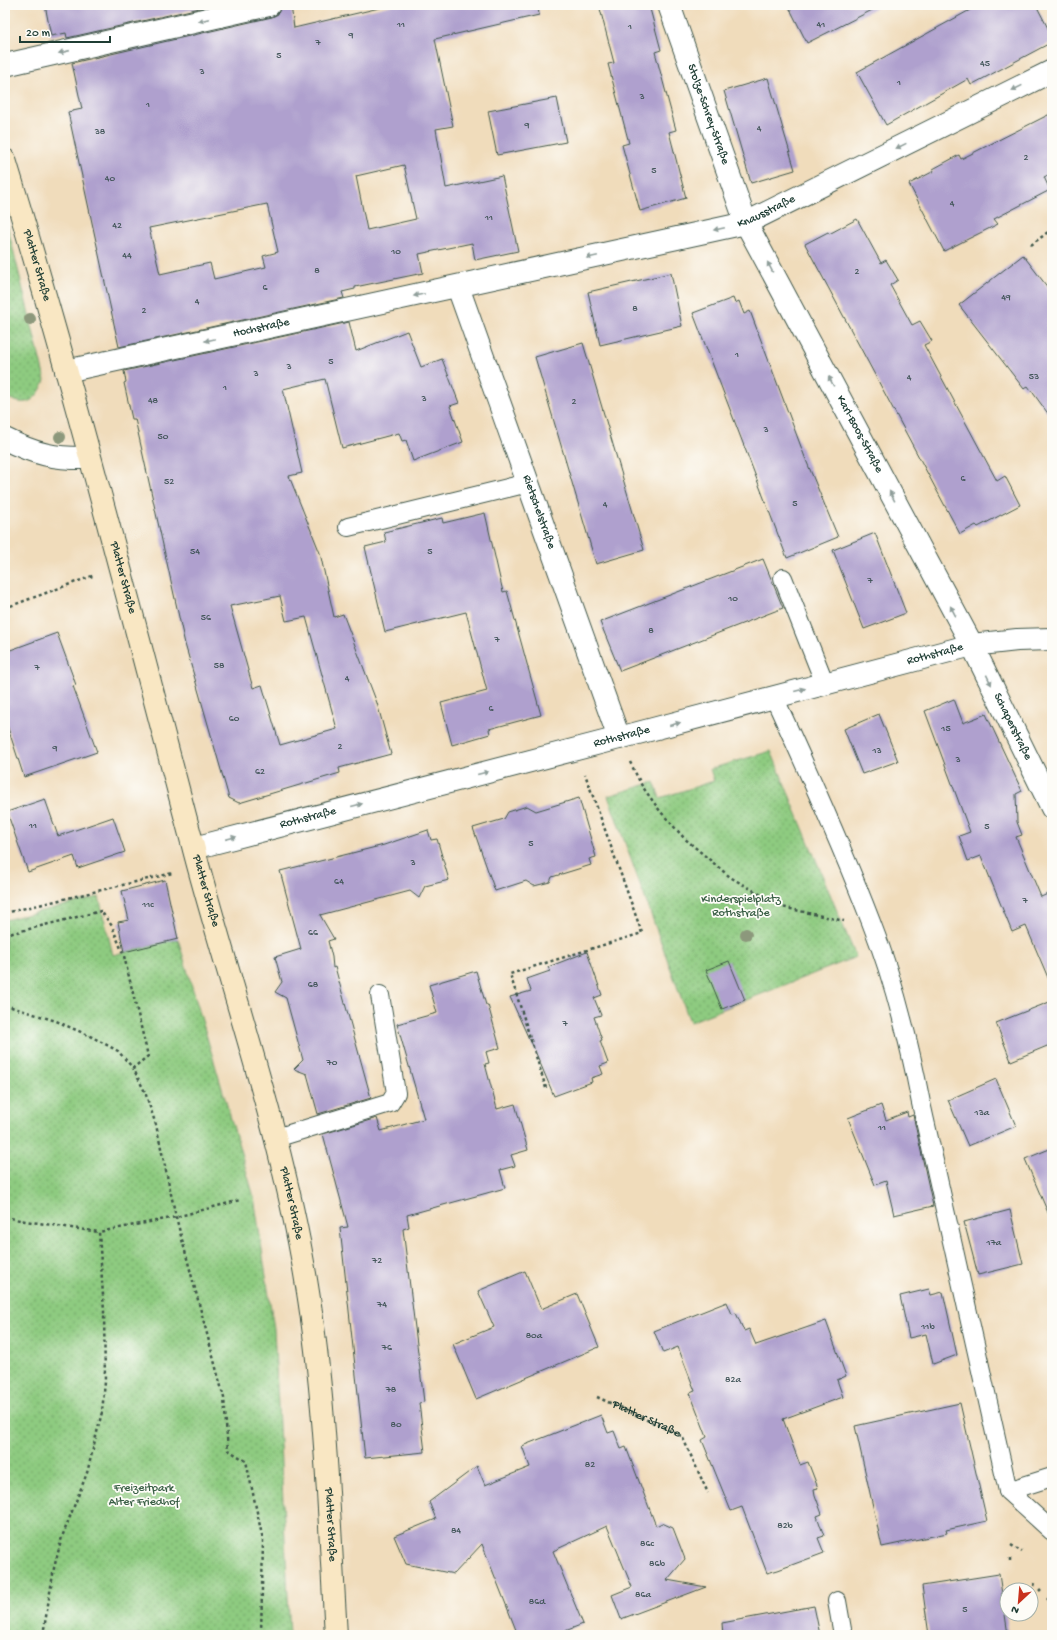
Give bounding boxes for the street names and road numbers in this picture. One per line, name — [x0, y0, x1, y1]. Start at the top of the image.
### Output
street label: Stolze-Schrey-Straße — [683, 62, 732, 167]
street label: Knausstraße — [736, 192, 799, 232]
street label: Platter Straße — [19, 227, 54, 304]
street label: Hochstraße — [232, 315, 292, 341]
street label: Karl-Boos-Straße — [833, 393, 886, 476]
street label: Rietschelstraße — [519, 473, 558, 552]
street label: Platter Straße — [106, 539, 139, 616]
street label: Rothstraße — [906, 640, 966, 669]
street label: Schaperstraße — [990, 691, 1035, 763]
street label: Rothstraße — [592, 723, 652, 751]
street label: Rothstraße — [279, 804, 339, 832]
street label: Platter Straße — [188, 853, 222, 929]
street label: Platter Straße — [276, 1165, 306, 1242]
street label: Platter Straße — [609, 1397, 683, 1442]
street label: Platter Straße — [321, 1486, 339, 1563]

